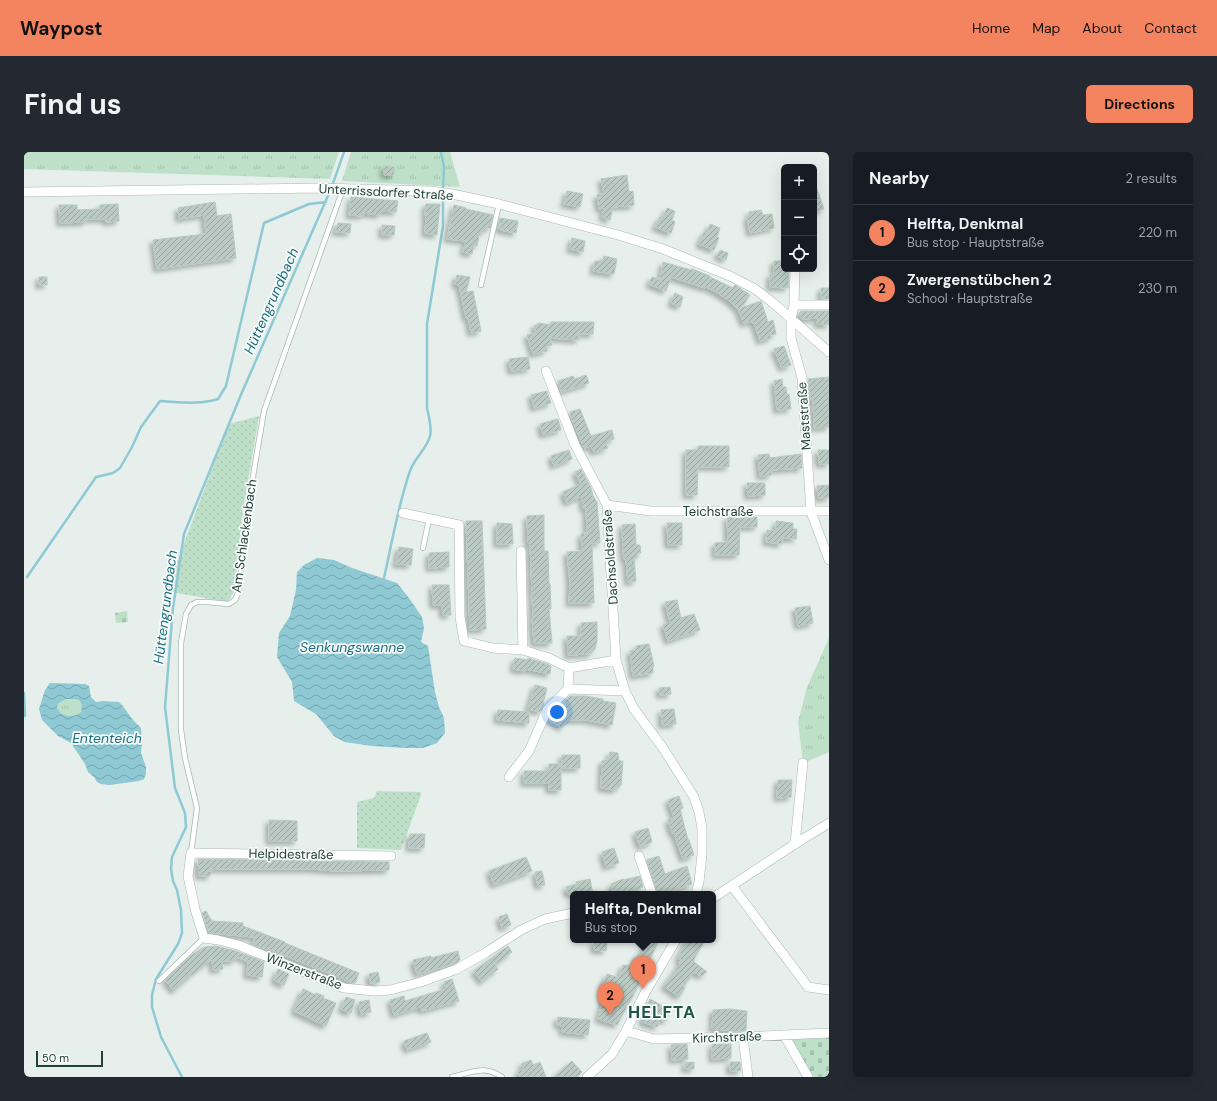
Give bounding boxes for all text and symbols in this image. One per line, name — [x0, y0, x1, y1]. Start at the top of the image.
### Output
text: Waypost — [20, 16, 103, 41]
text: Home — [972, 19, 1010, 37]
text: Map — [1032, 19, 1060, 37]
text: About — [1082, 19, 1122, 37]
text: Contact — [1144, 19, 1197, 37]
button: Directions — [1086, 85, 1193, 123]
text: Find us — [24, 86, 122, 123]
map controls — [781, 164, 817, 272]
button: + — [781, 164, 817, 200]
text: Nearby — [869, 167, 929, 189]
text: 2 results — [1126, 170, 1177, 187]
street label: Unterrissdorfer Straße — [318, 180, 454, 204]
button: − — [781, 200, 817, 236]
text: Helfta, Denkmal — [907, 214, 1023, 234]
text: 1 — [880, 224, 884, 241]
text: 220 m — [1138, 224, 1177, 241]
text: Bus stop · Hauptstraße — [907, 234, 1044, 251]
button: locate — [781, 236, 817, 272]
water label: Hüttengrundbach — [239, 245, 303, 357]
text: Zwergenstübchen 2 — [907, 270, 1052, 290]
text: 2 — [878, 280, 886, 297]
text: 230 m — [1138, 280, 1177, 297]
text: School · Hauptstraße — [907, 290, 1033, 307]
street label: Maststraße — [793, 381, 815, 451]
street label: Am Schlackenbach — [228, 478, 260, 594]
street label: Teichstraße — [683, 503, 753, 520]
street label: Dachsoldstraße — [598, 509, 622, 605]
water label: Hüttengrundbach — [149, 549, 181, 665]
water label: Senkungswanne — [300, 638, 404, 656]
your location — [547, 702, 567, 722]
water label: Ententeich — [72, 729, 142, 747]
street label: Helpidestraße — [248, 845, 334, 863]
popup — [570, 891, 716, 943]
text: Helfta, Denkmal — [585, 899, 701, 919]
text: Bus stop — [585, 919, 637, 936]
street label: Winzerstraße — [263, 949, 345, 993]
pin: 1 — [630, 956, 656, 989]
pin: 2 — [597, 982, 623, 1015]
district label: HELFTA — [628, 1001, 696, 1023]
street label: Kirchstraße — [692, 1027, 762, 1047]
scale bar — [36, 1049, 103, 1068]
text: 50 m — [42, 1051, 69, 1065]

